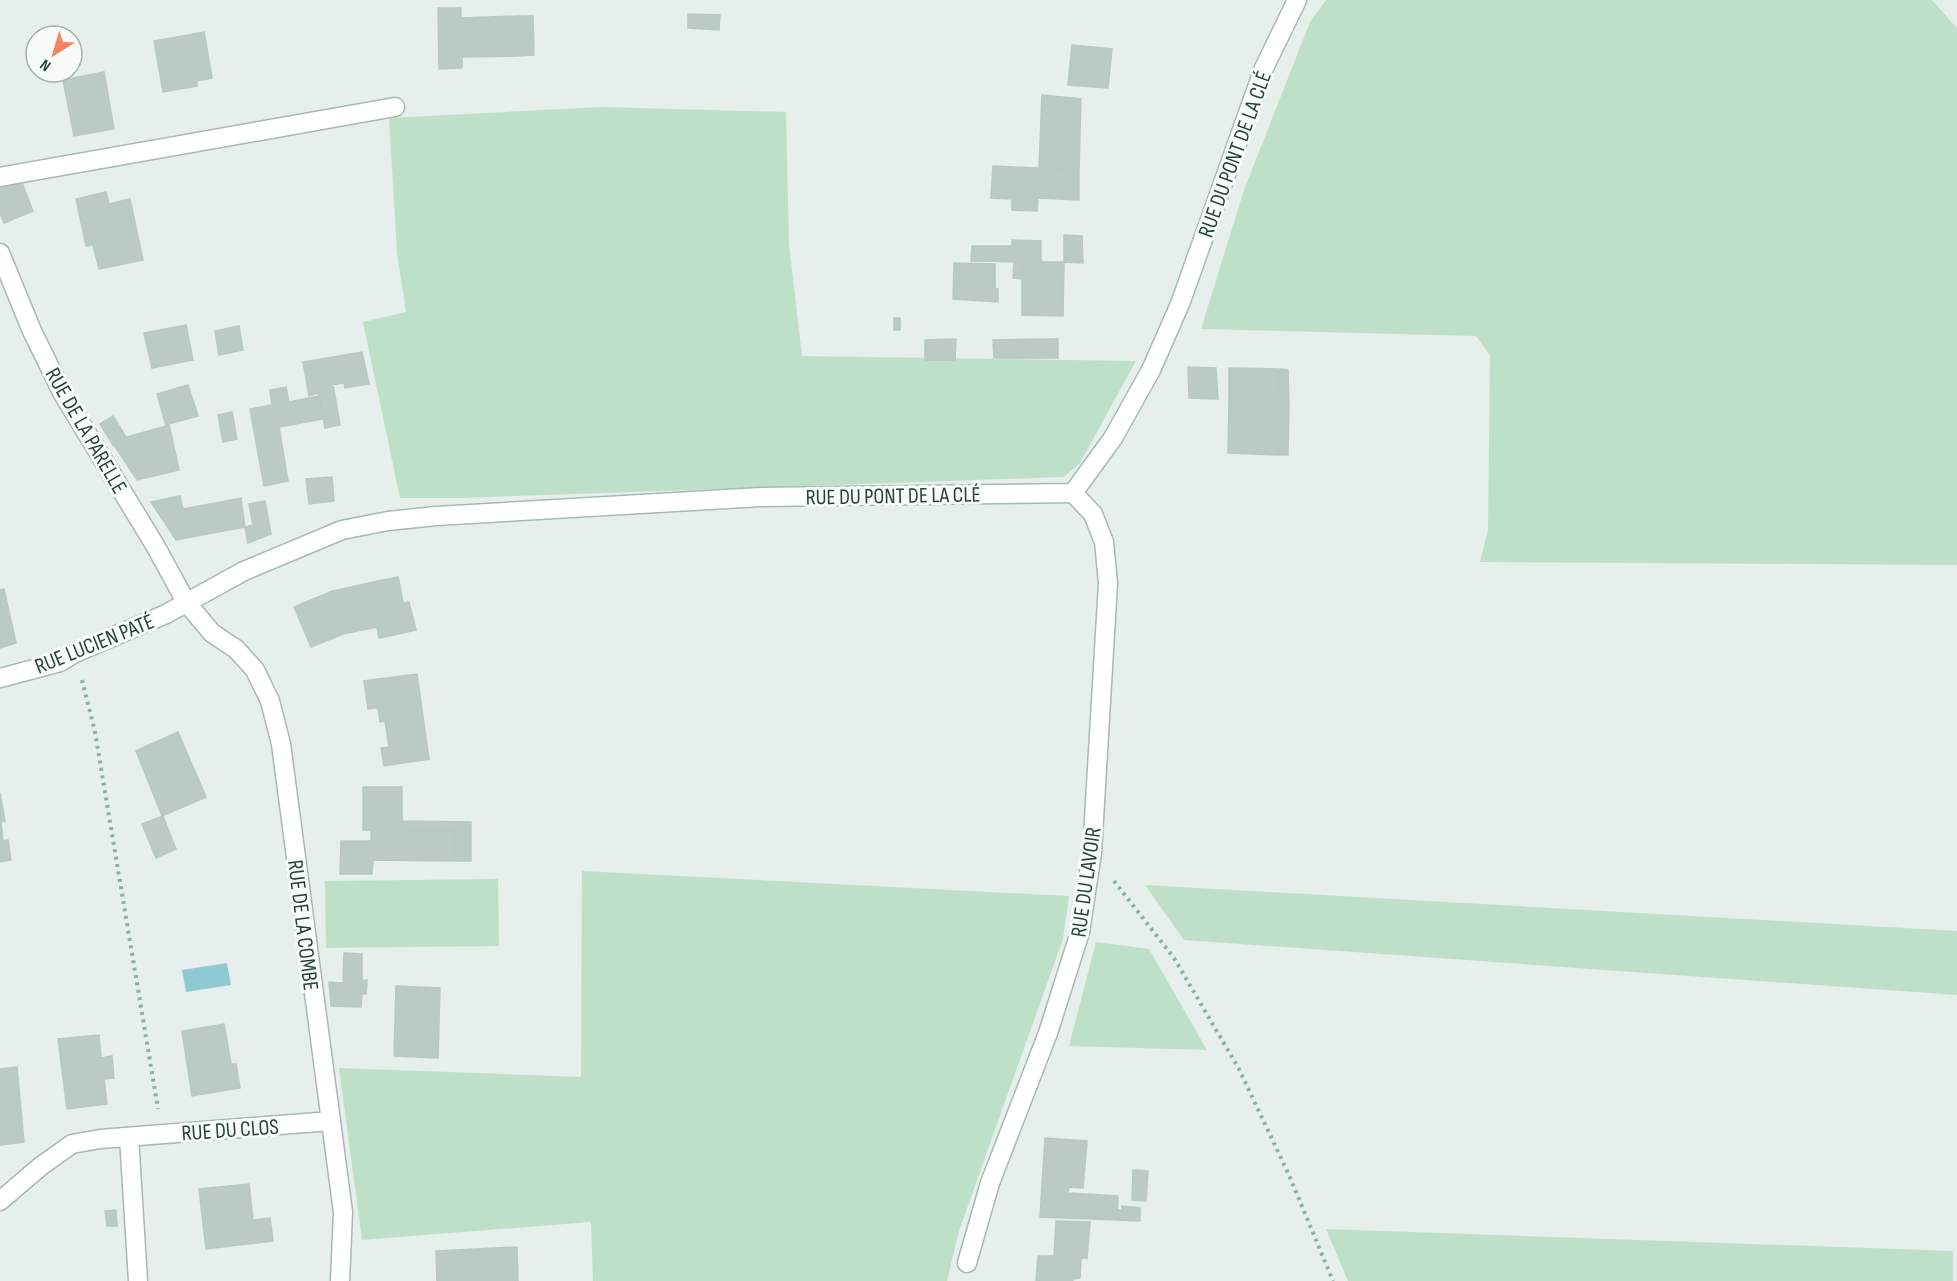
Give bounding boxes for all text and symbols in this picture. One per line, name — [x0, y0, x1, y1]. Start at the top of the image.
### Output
north arrow — [24, 24, 84, 84]
text: N — [37, 55, 55, 75]
street label: RUE DU PONT DE LA CLÉ — [1193, 68, 1278, 241]
street label: RUE DE LA PARELLE — [39, 363, 133, 499]
street label: RUE DU PONT DE LA CLÉ — [805, 481, 981, 512]
street label: RUE LUCIEN PATÉ — [31, 608, 158, 681]
street label: RUE DU LAVOIR — [1065, 825, 1108, 939]
street label: RUE DE LA COMBE — [281, 858, 324, 992]
street label: RUE DU CLOS — [181, 1114, 280, 1147]

